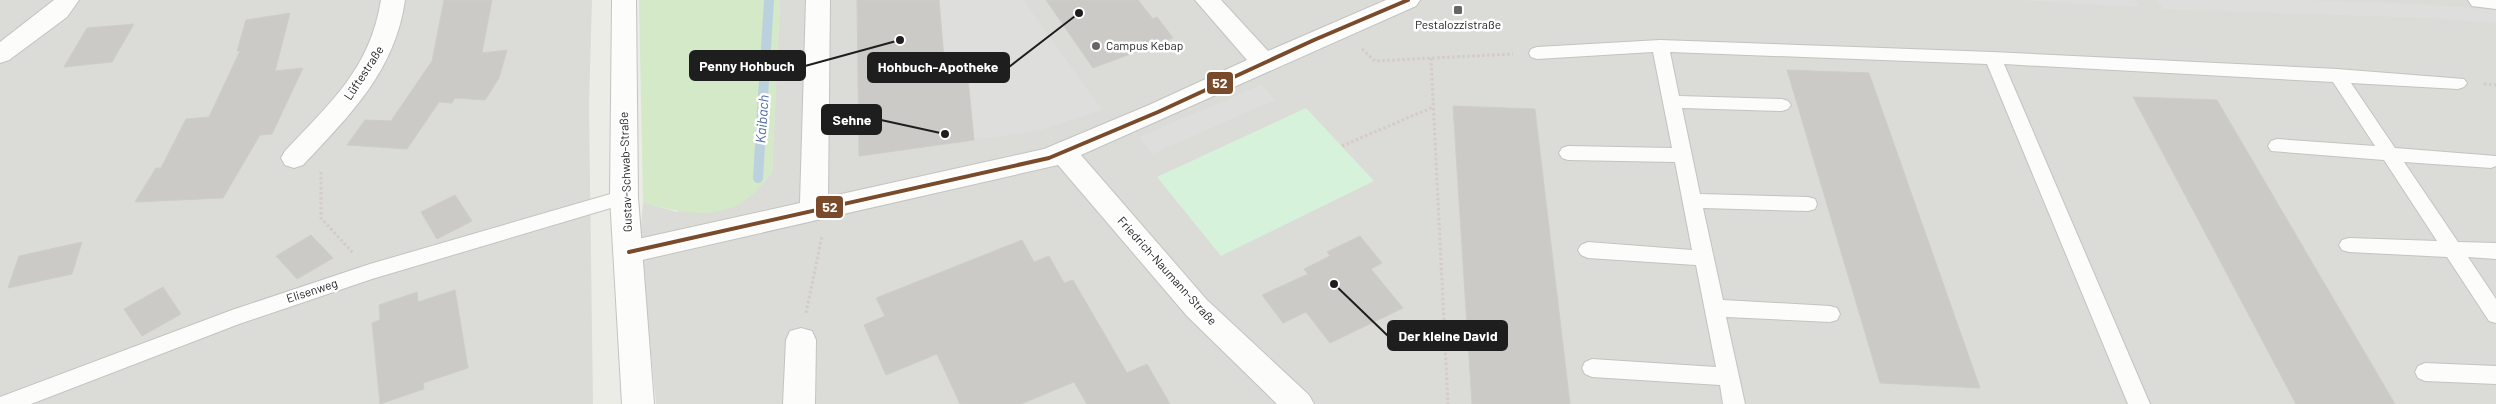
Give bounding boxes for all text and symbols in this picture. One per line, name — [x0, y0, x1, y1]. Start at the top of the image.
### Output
marker: Pestalozzistraße — [1452, 4, 1464, 16]
place label: Pestalozzistraße — [1415, 17, 1501, 31]
place label: Campus Kebap — [1106, 38, 1183, 52]
marker: Campus Kebap — [1090, 40, 1102, 52]
street label: Lüftestraße — [340, 43, 386, 102]
callout: Penny Hohbuch — [690, 51, 805, 80]
callout: Hohbuch-Apotheke — [868, 53, 1009, 82]
text: Penny Hohbuch — [699, 57, 795, 74]
text: Hohbuch-Apotheke — [878, 58, 999, 75]
line badge: 52 — [1206, 71, 1234, 95]
text: 52 — [1212, 74, 1228, 91]
water label: Kaibach — [751, 94, 772, 144]
callout: Sehne — [822, 105, 881, 134]
text: Sehne — [833, 111, 872, 128]
street label: Gustav-Schwab-Straße — [616, 112, 634, 233]
line badge: 52 — [815, 195, 844, 219]
text: 52 — [822, 198, 838, 215]
street label: Friedrich-Naumann-Straße — [1115, 213, 1220, 327]
street label: Elisenweg — [284, 275, 339, 305]
callout: Der kleine David — [1388, 321, 1507, 350]
text: Der kleine David — [1398, 327, 1498, 344]

